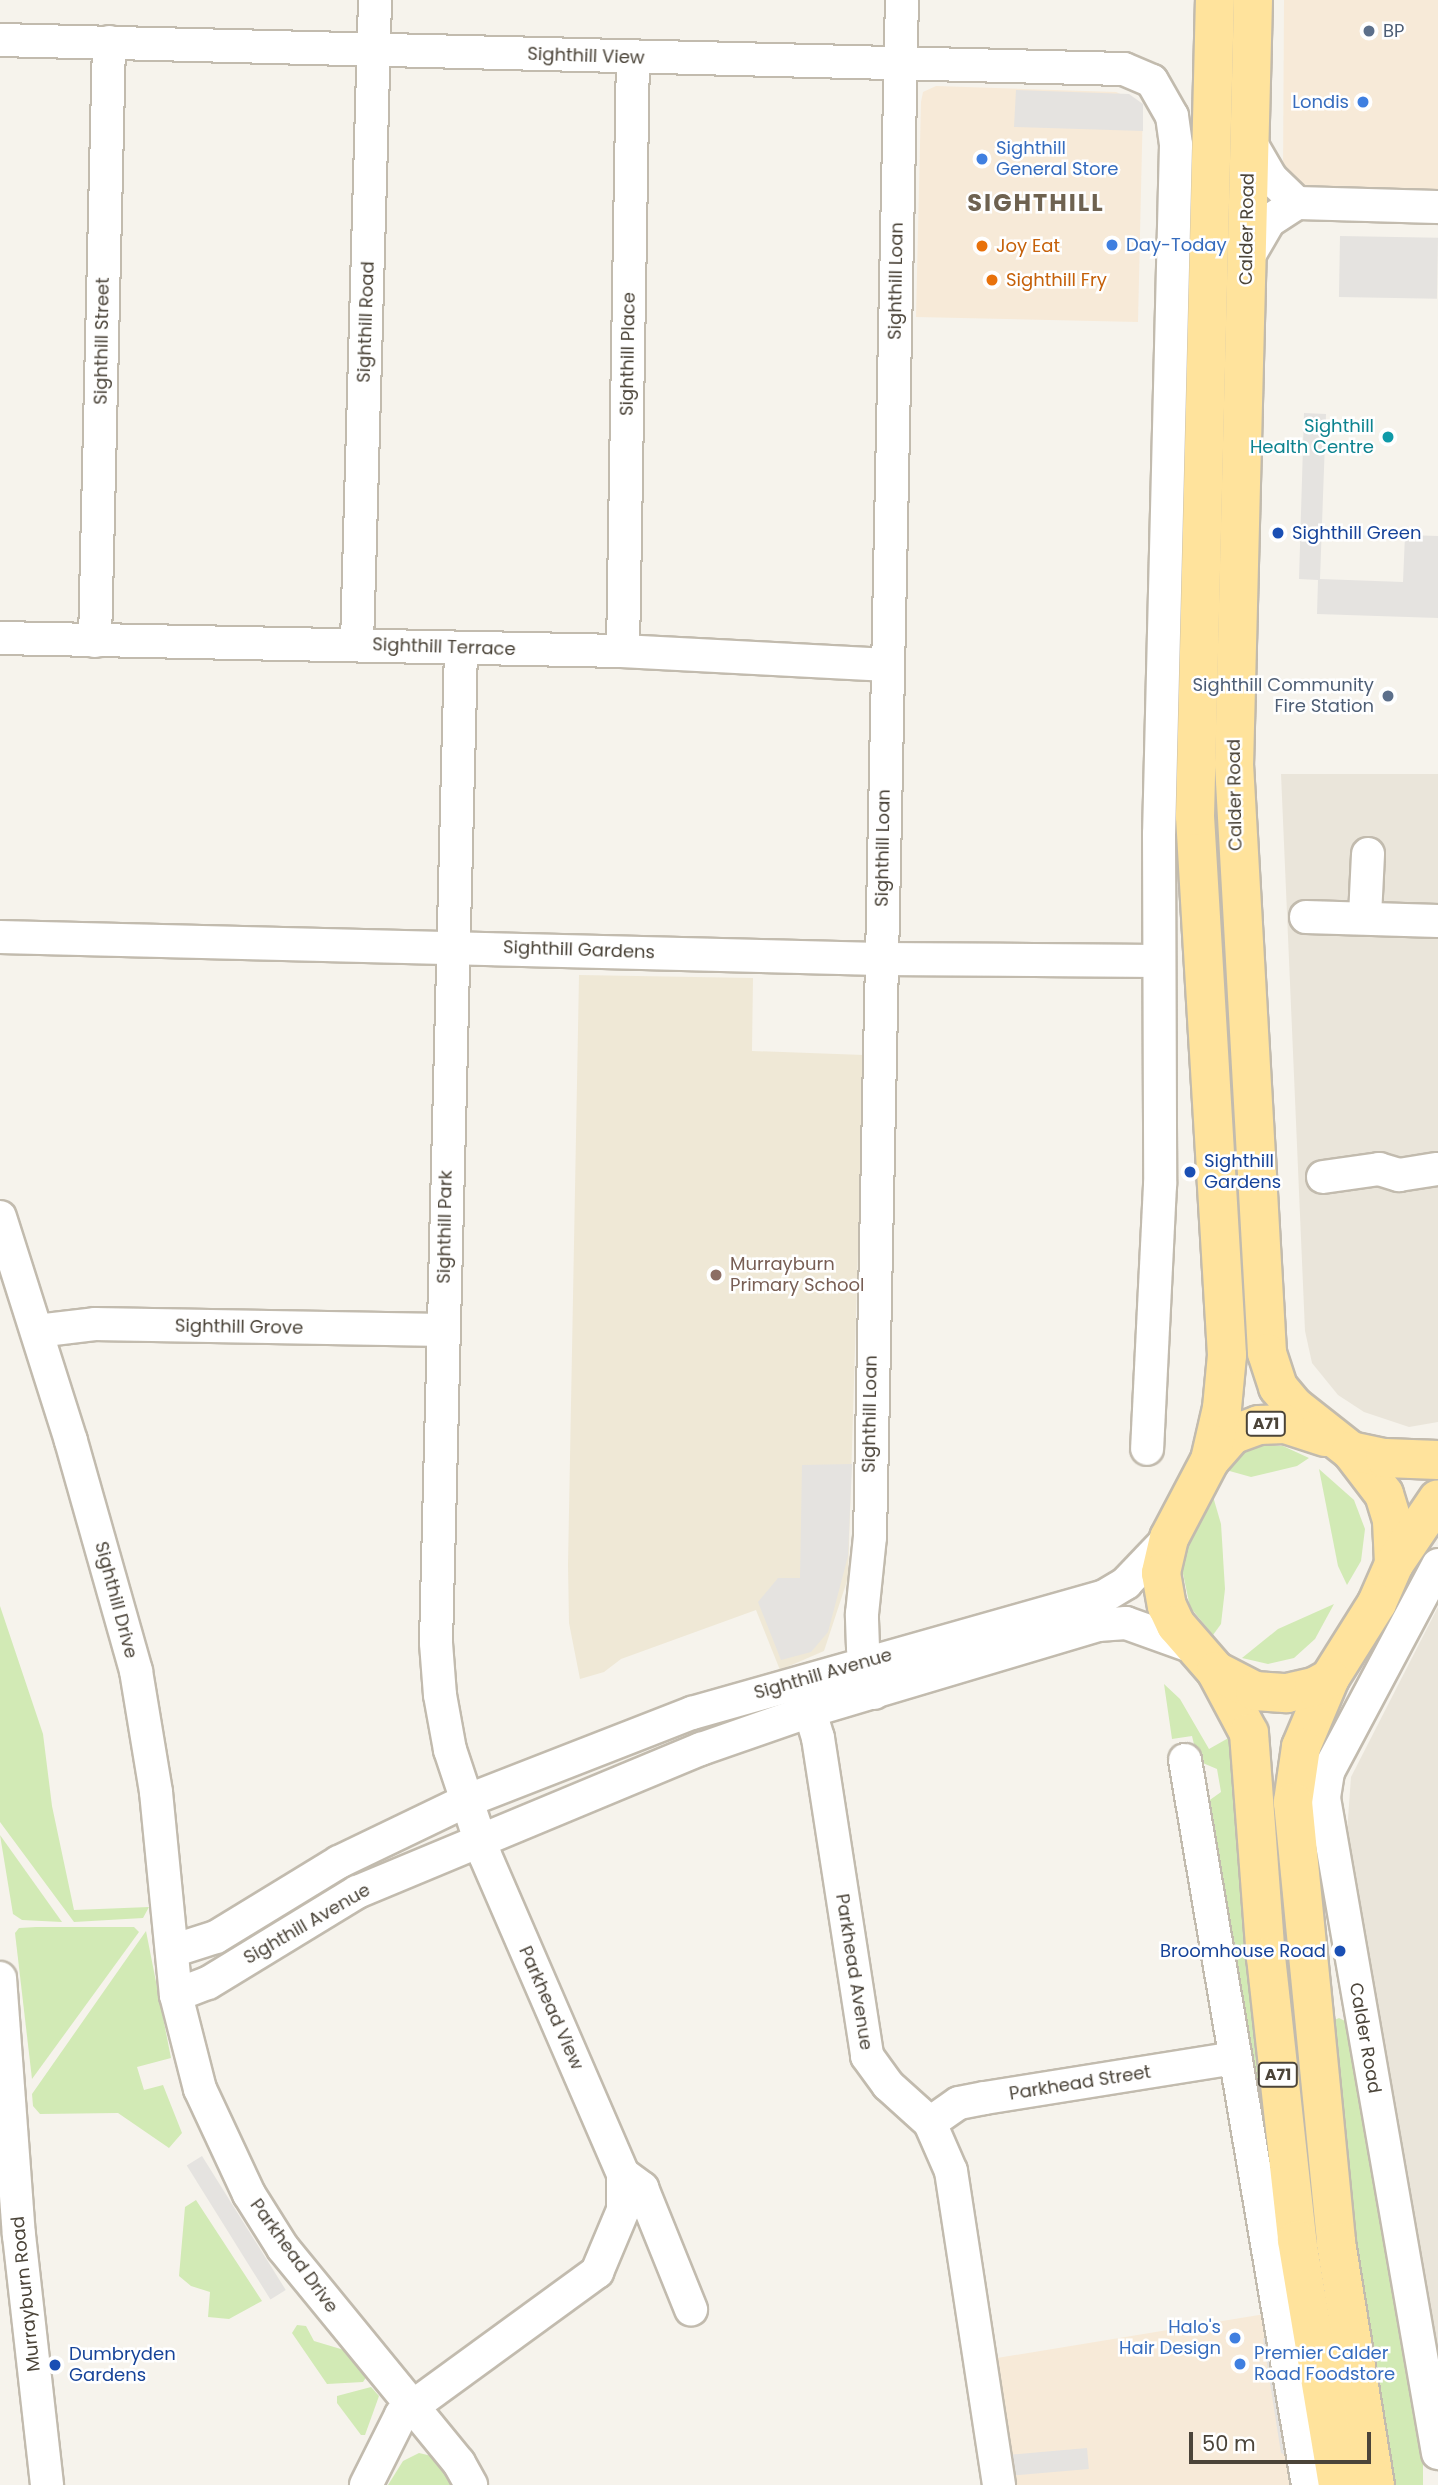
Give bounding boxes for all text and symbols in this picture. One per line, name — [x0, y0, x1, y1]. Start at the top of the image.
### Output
place label: BP — [1383, 20, 1404, 42]
marker: BP — [1361, 23, 1377, 39]
street label: Sighthill View — [527, 43, 645, 69]
place label: Londis — [1292, 91, 1349, 113]
marker: Londis — [1355, 94, 1371, 110]
place label: Sighthill General Store — [996, 138, 1118, 180]
marker: Sighthill General Store — [974, 151, 990, 167]
street label: Calder Road — [1235, 173, 1259, 285]
district label: SIGHTHILL — [968, 189, 1104, 217]
street label: Sighthill Loan — [884, 222, 908, 340]
place label: Day-Today — [1126, 234, 1227, 256]
place label: Joy Eat — [996, 235, 1060, 257]
marker: Day-Today — [1104, 237, 1120, 253]
marker: Joy Eat — [974, 238, 990, 254]
street label: Sighthill Road — [353, 261, 379, 383]
place label: Sighthill Fry — [1006, 269, 1107, 291]
marker: Sighthill Fry — [984, 272, 1000, 288]
street label: Sighthill Street — [90, 277, 114, 405]
street label: Sighthill Place — [616, 292, 640, 416]
place label: Sighthill Health Centre — [1250, 416, 1374, 458]
marker: Sighthill Health Centre — [1380, 429, 1396, 445]
place label: Sighthill Green — [1292, 522, 1421, 544]
marker: Sighthill Green — [1270, 525, 1286, 541]
street label: Sighthill Terrace — [372, 634, 516, 660]
place label: Sighthill Community Fire Station — [1193, 675, 1374, 718]
marker: Sighthill Community Fire Station — [1380, 688, 1396, 704]
street label: Calder Road — [1223, 739, 1247, 851]
street label: Sighthill Loan — [871, 789, 895, 907]
street label: Sighthill Gardens — [503, 937, 655, 963]
place label: Sighthill Gardens — [1204, 1151, 1281, 1194]
marker: Sighthill Gardens — [1182, 1164, 1198, 1180]
street label: Sighthill Park — [433, 1170, 457, 1284]
place label: Murrayburn Primary School — [730, 1254, 864, 1296]
marker: Murrayburn Primary School — [708, 1267, 724, 1283]
street label: Sighthill Grove — [175, 1315, 303, 1339]
street label: Sighthill Loan — [858, 1355, 882, 1473]
road number: A71 — [1245, 1412, 1287, 1436]
street label: Sighthill Drive — [90, 1539, 142, 1661]
street label: Sighthill Avenue — [752, 1644, 894, 1704]
street label: Sighthill Avenue — [240, 1879, 374, 1969]
street label: Parkhead Avenue — [831, 1892, 877, 2052]
place label: Broomhouse Road — [1160, 1940, 1326, 1962]
street label: Parkhead View — [514, 1943, 588, 2073]
marker: Broomhouse Road — [1332, 1943, 1348, 1959]
street label: Calder Road — [1345, 1981, 1385, 2095]
street label: Parkhead Street — [1008, 2061, 1152, 2105]
road number: A71 — [1257, 2062, 1299, 2088]
street label: Parkhead Drive — [245, 2195, 343, 2317]
street label: Murrayburn Road — [7, 2215, 45, 2373]
place label: Halo's Hair Design — [1119, 2317, 1221, 2360]
marker: Halo's Hair Design — [1227, 2330, 1243, 2346]
place label: Premier Calder Road Foodstore — [1254, 2343, 1395, 2386]
place label: Dumbryden Gardens — [69, 2344, 176, 2386]
marker: Premier Calder Road Foodstore — [1232, 2356, 1248, 2372]
marker: Dumbryden Gardens — [47, 2357, 63, 2373]
scale bar — [1193, 2418, 1375, 2462]
text: 50 m — [1202, 2429, 1256, 2458]

